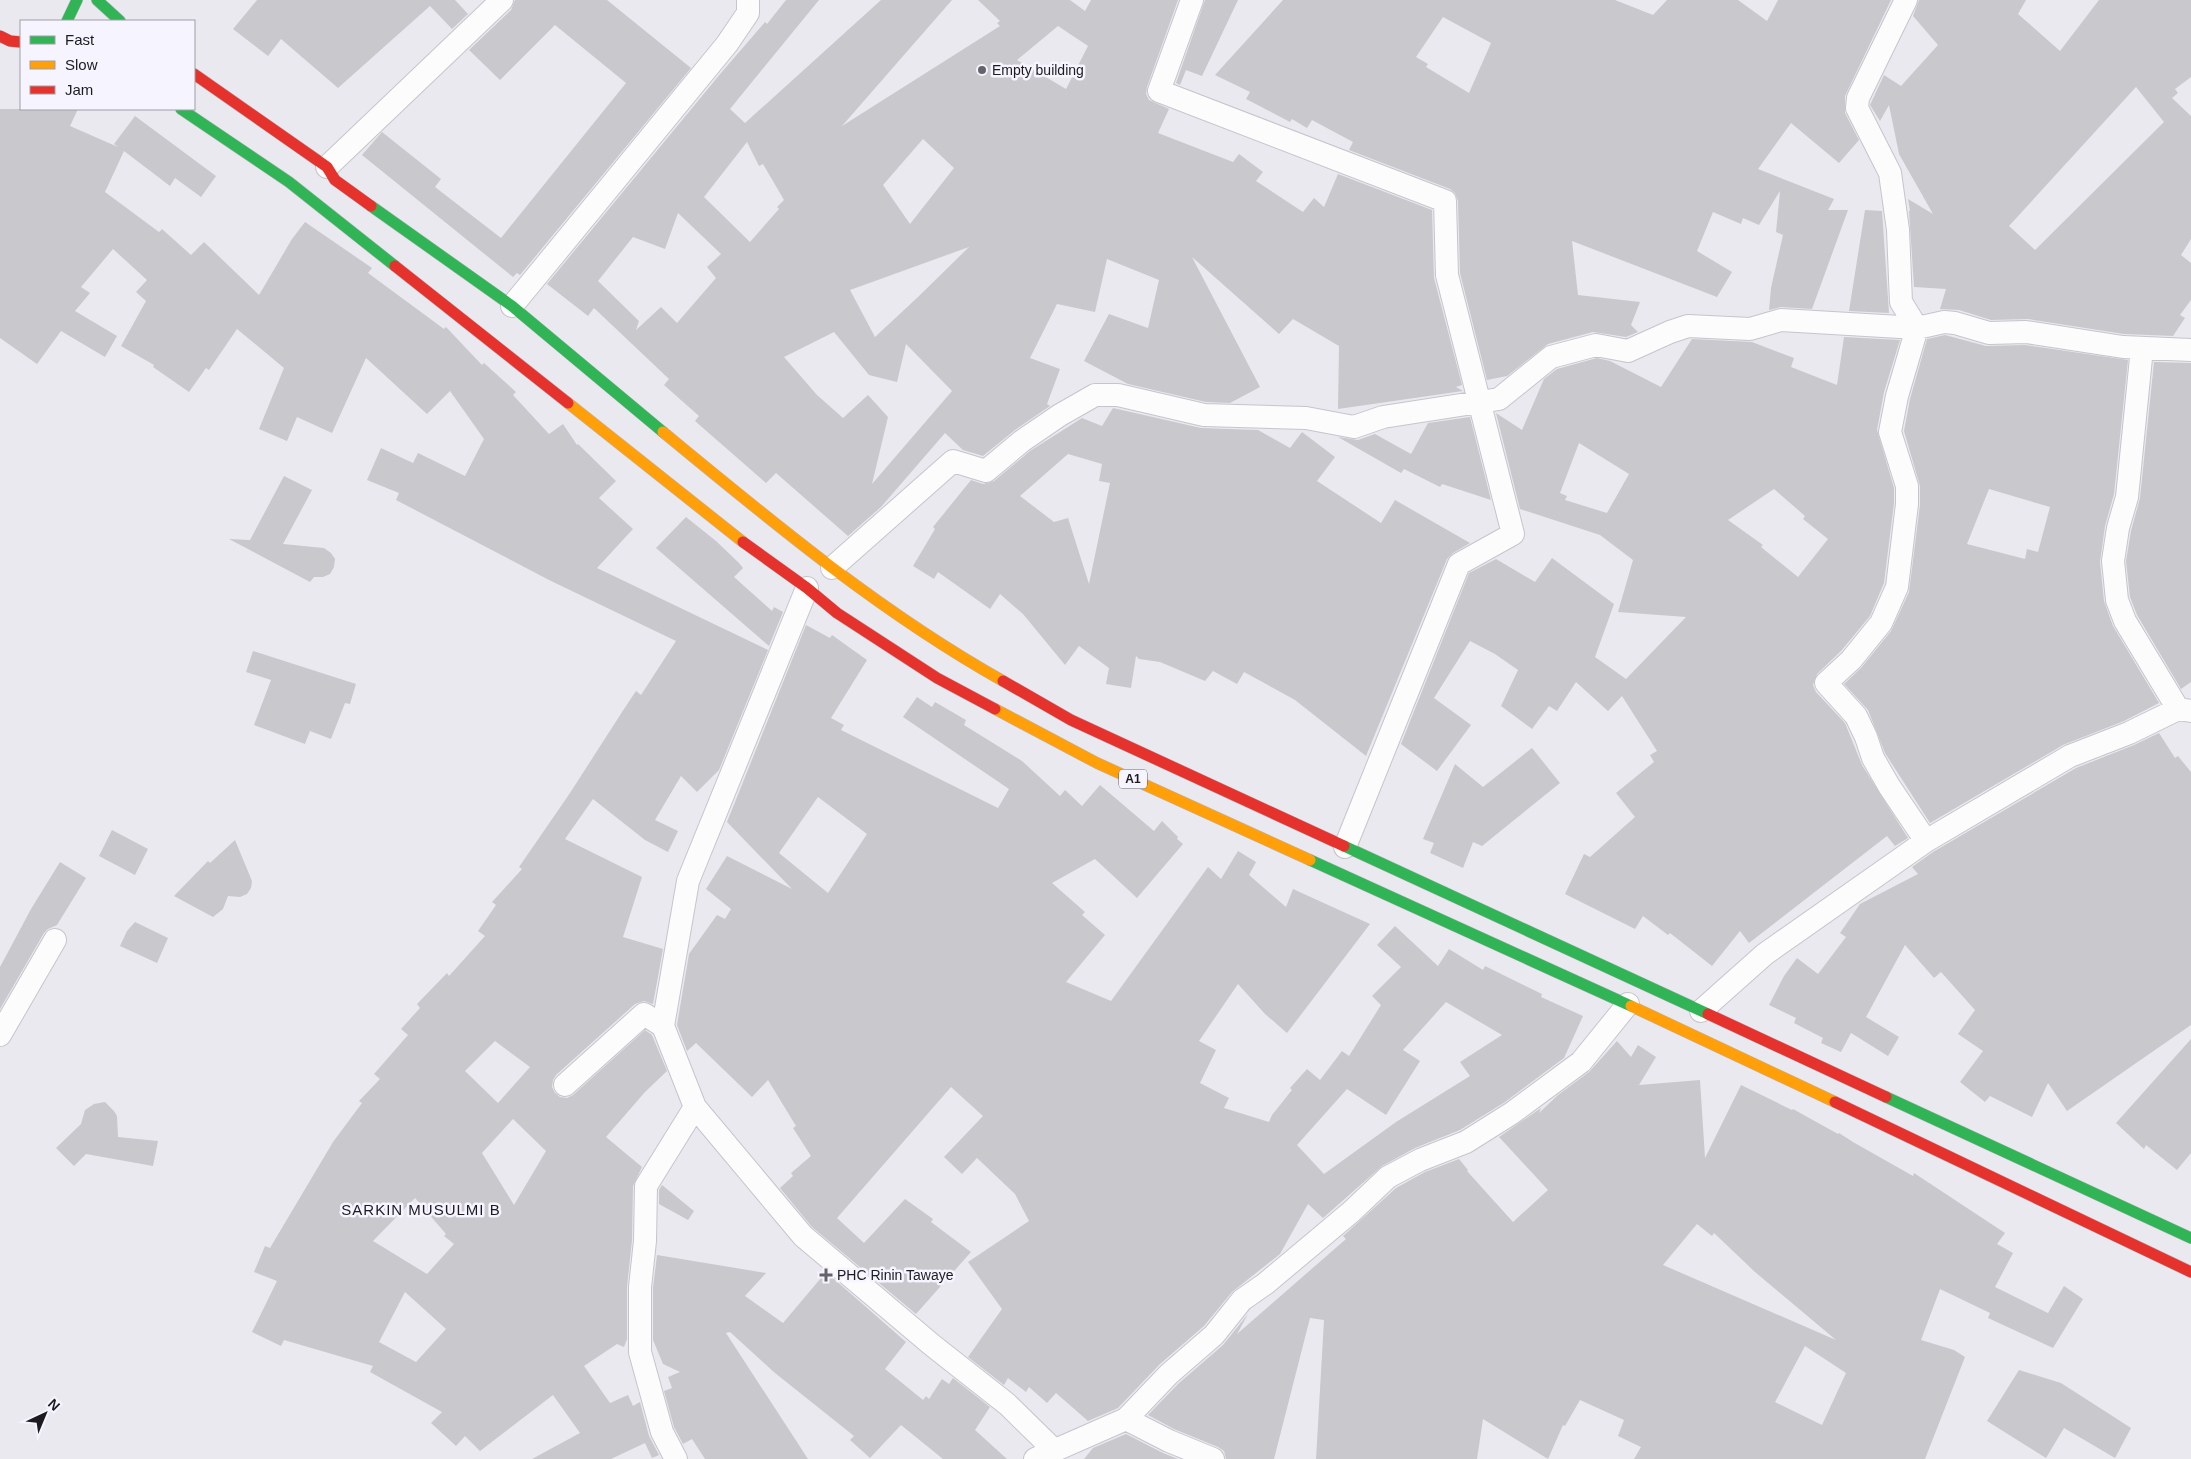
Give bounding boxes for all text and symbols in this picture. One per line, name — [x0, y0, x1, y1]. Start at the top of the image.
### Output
legend — [20, 20, 195, 110]
text: Fast — [65, 31, 95, 48]
text: Slow — [65, 56, 98, 73]
place label: Empty building — [992, 62, 1084, 78]
marker: Empty building — [976, 64, 988, 76]
text: Jam — [65, 81, 93, 98]
road number: A1 — [1119, 770, 1147, 789]
district label: SARKIN MUSULMI B — [341, 1201, 501, 1218]
place label: PHC Rinin Tawaye — [837, 1267, 954, 1283]
marker: PHC Rinin Tawaye — [819, 1268, 833, 1282]
north arrow — [20, 1389, 70, 1439]
text: N — [45, 1395, 63, 1414]

